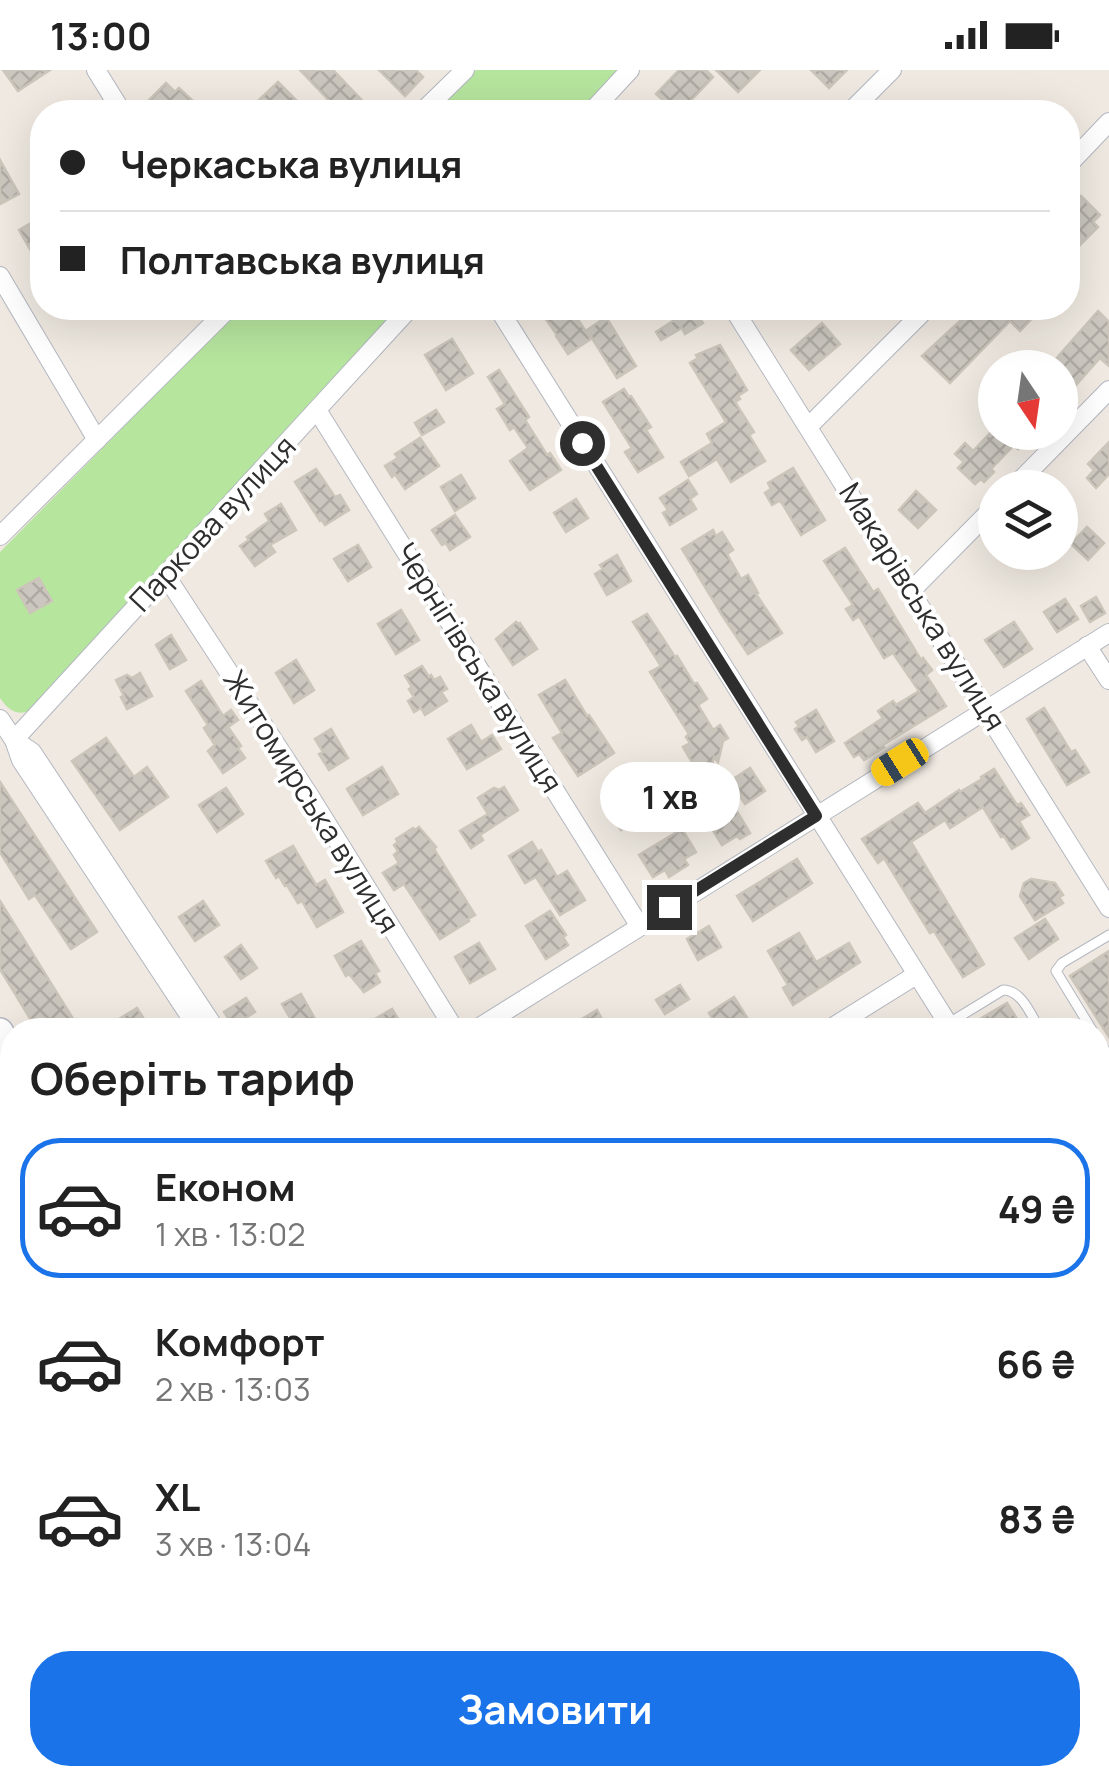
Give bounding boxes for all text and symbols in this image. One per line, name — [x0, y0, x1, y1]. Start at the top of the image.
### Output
text: 13:00 — [50, 9, 152, 61]
text: Черкаська вулиця — [120, 137, 463, 189]
text: Полтавська вулиця — [120, 233, 485, 285]
north arrow — [978, 350, 1078, 450]
map controls — [978, 350, 1078, 570]
route start — [560, 421, 605, 466]
street label: Паркова вулиця — [120, 426, 304, 620]
button: layers — [978, 470, 1078, 570]
street label: Макарівська вулиця — [830, 474, 1016, 738]
street label: Чернігівська вулиця — [386, 534, 573, 800]
street label: Житомирська вулиця — [215, 662, 410, 941]
car — [867, 733, 933, 791]
callout: 1 хв — [599, 762, 739, 832]
text: 1 хв — [642, 775, 698, 819]
route end — [647, 885, 692, 930]
text: Оберіть тариф — [30, 1047, 355, 1109]
text: Економ — [155, 1160, 295, 1212]
icon: car — [35, 1163, 125, 1253]
text: 49 ₴ — [998, 1182, 1075, 1234]
text: 1 хв · 13:02 — [155, 1212, 305, 1256]
text: Комфорт — [155, 1315, 325, 1367]
icon: car — [35, 1318, 125, 1408]
text: 66 ₴ — [996, 1337, 1075, 1389]
text: 2 хв · 13:03 — [155, 1367, 311, 1411]
text: XL — [155, 1470, 200, 1522]
icon: car — [35, 1473, 125, 1563]
text: 83 ₴ — [998, 1492, 1075, 1544]
text: 3 хв · 13:04 — [155, 1522, 311, 1566]
button: Замовити — [30, 1651, 1080, 1766]

